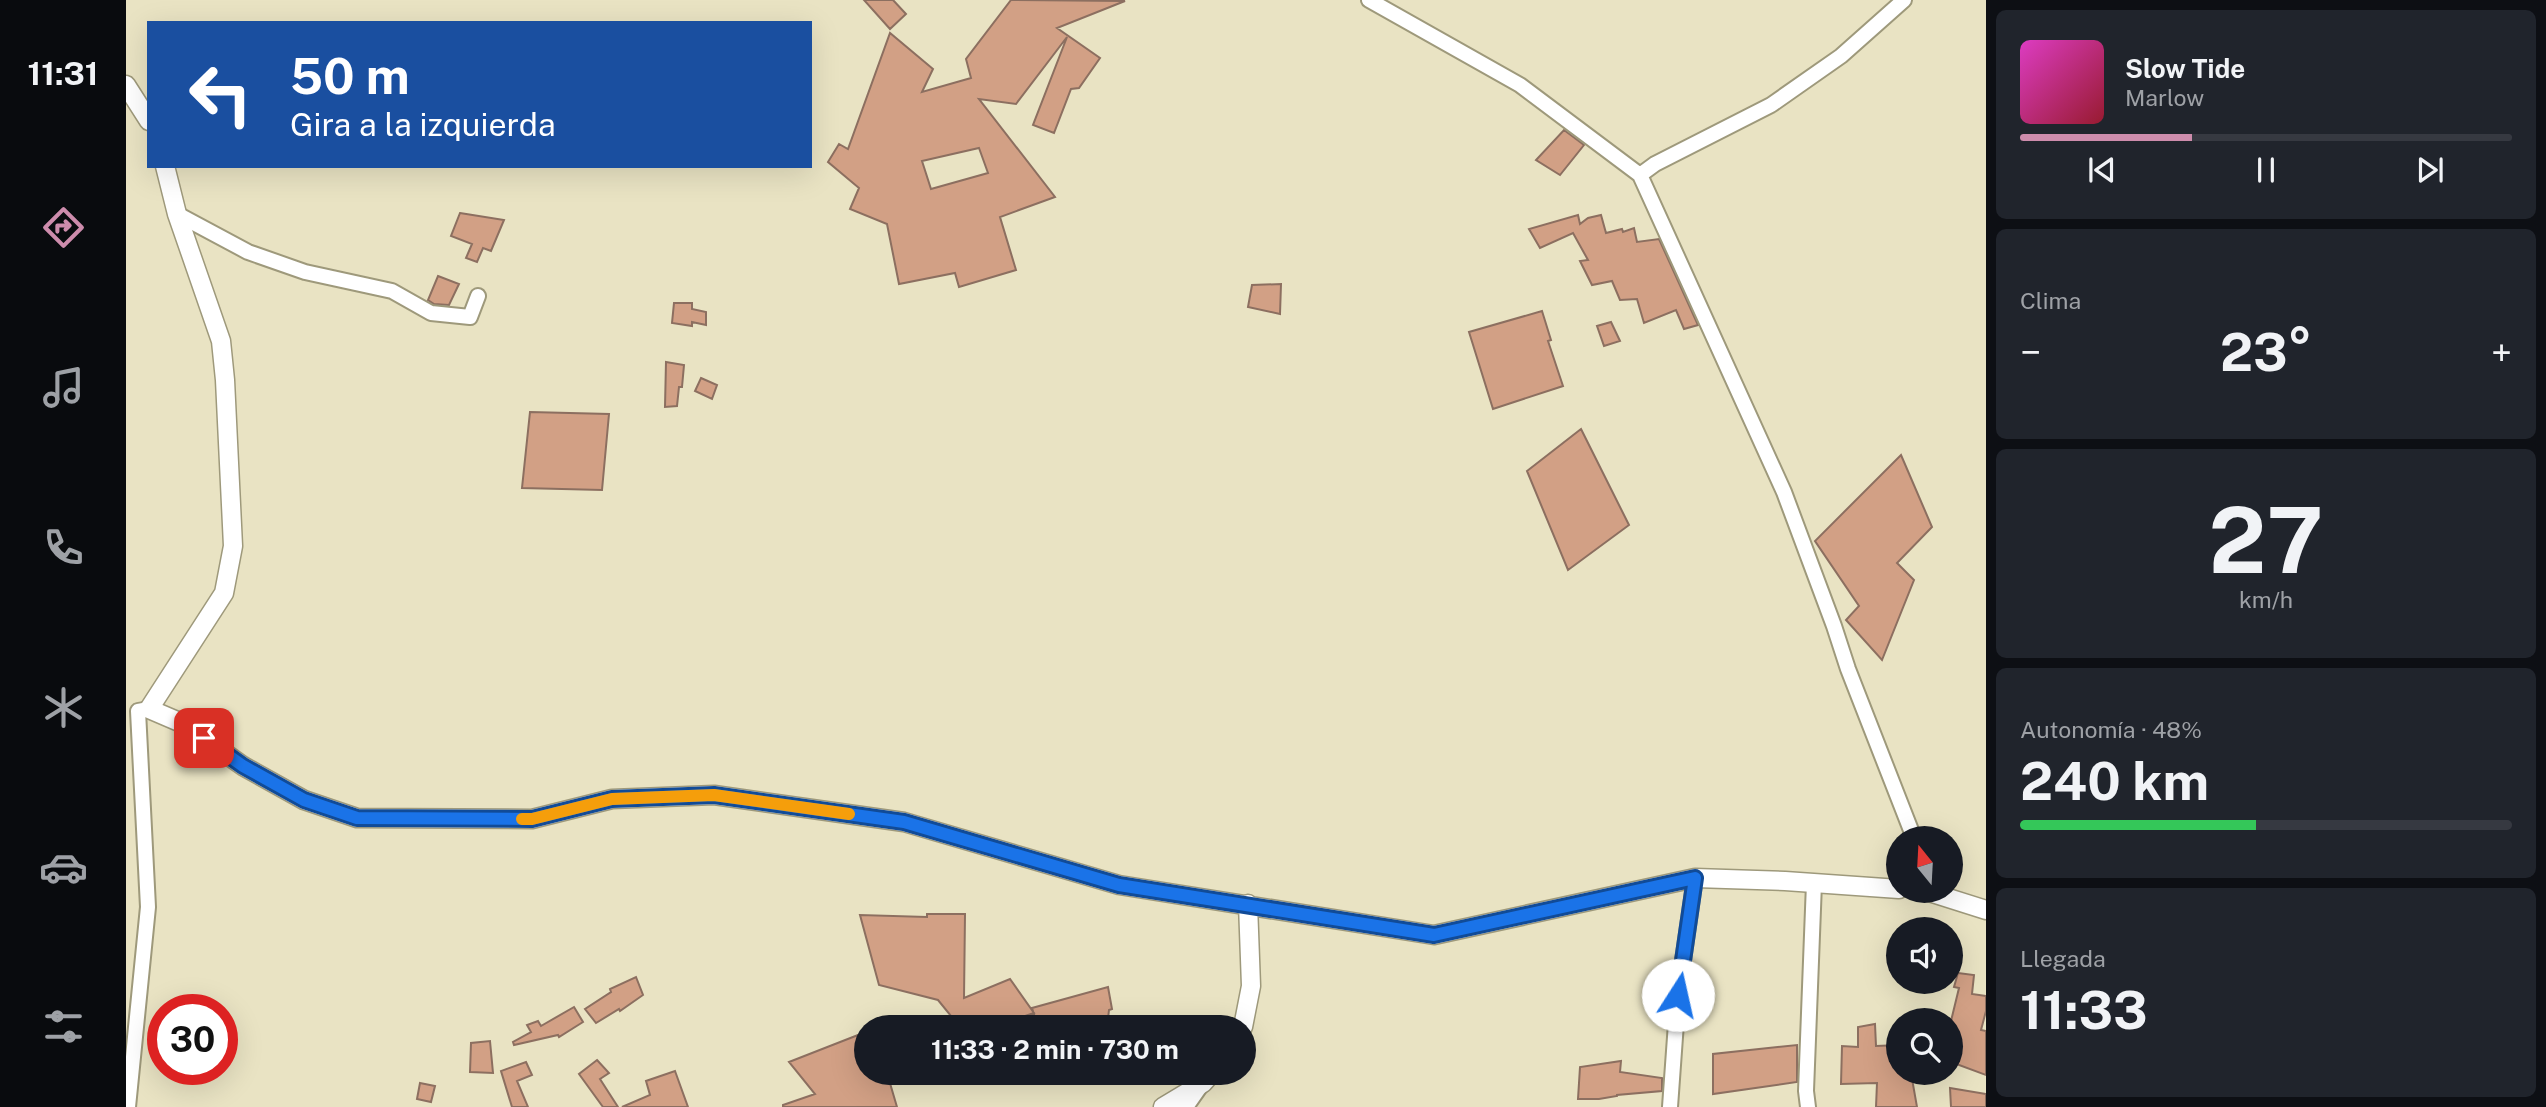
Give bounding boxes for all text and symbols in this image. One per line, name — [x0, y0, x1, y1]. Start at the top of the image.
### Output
text: 50 m — [290, 47, 410, 105]
icon: left — [175, 49, 266, 140]
text: Slow Tide — [2125, 53, 2245, 84]
text: 11:31 — [28, 55, 99, 92]
text: Marlow — [2125, 84, 2204, 111]
text: Gira a la izquierda — [290, 106, 556, 143]
icon: previous — [2083, 151, 2121, 189]
icon: pause — [2247, 151, 2285, 189]
icon: next — [2411, 151, 2449, 189]
icon: directions — [39, 203, 88, 252]
text: Clima — [2020, 287, 2081, 314]
text: 23° — [2220, 322, 2312, 383]
text: − — [2020, 330, 2041, 375]
text: + — [2491, 330, 2512, 375]
icon: music — [39, 363, 88, 412]
text: 27 — [2209, 487, 2323, 593]
icon: phone — [39, 523, 88, 572]
text: km/h — [2239, 586, 2293, 613]
icon: climate — [39, 683, 88, 732]
pin — [174, 708, 234, 768]
text: Autonomía · 48% — [2020, 716, 2202, 743]
icon: arrive — [185, 719, 223, 757]
text: 240 km — [2020, 751, 2209, 812]
north arrow — [1886, 826, 1964, 903]
map controls — [1886, 826, 1963, 1085]
icon: car — [39, 843, 88, 892]
button: sound — [1886, 917, 1963, 994]
text: Llegada — [2020, 945, 2106, 972]
position arrow — [1641, 958, 1715, 1032]
text: 11:33 — [2020, 980, 2148, 1041]
speed limit sign: 30 — [147, 994, 238, 1085]
icon: filters — [39, 1002, 88, 1051]
button: search — [1886, 1008, 1963, 1085]
text: 11:33 · 2 min · 730 m — [931, 1034, 1179, 1065]

